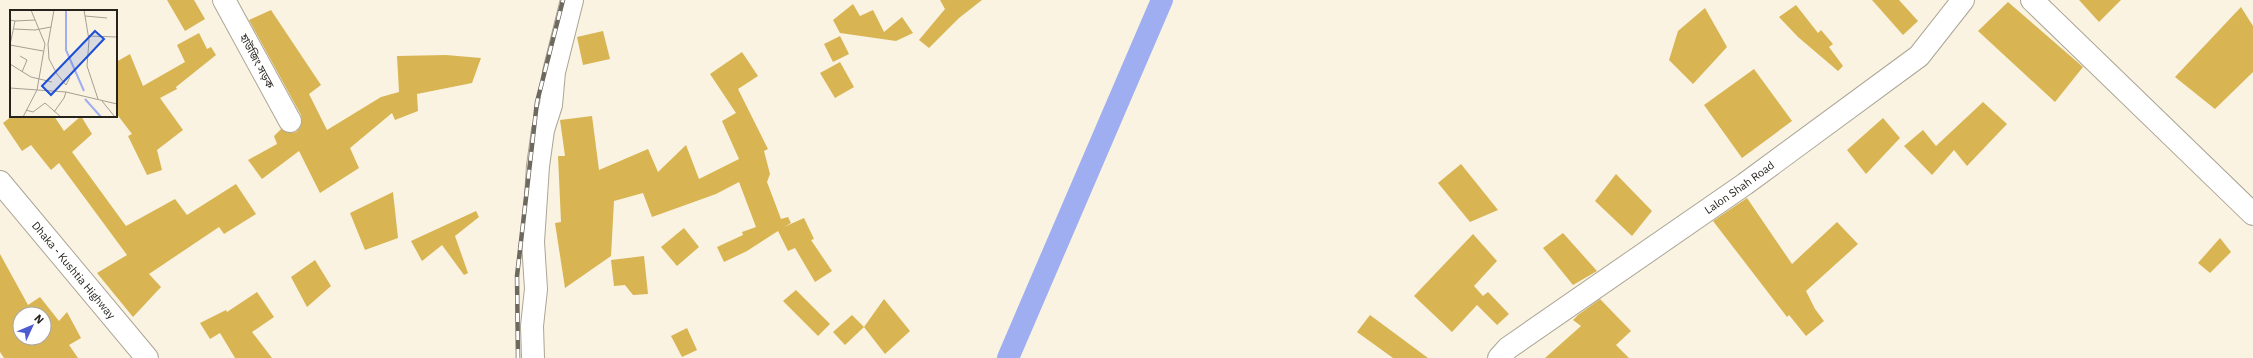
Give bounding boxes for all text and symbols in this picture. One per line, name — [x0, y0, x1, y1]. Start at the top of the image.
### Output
inset map — [10, 10, 117, 117]
street label: হাউজিং সড়ক — [236, 30, 277, 91]
street label: Lalon Shah Road — [1702, 158, 1777, 217]
street label: Dhaka - Kushtia Highway — [29, 219, 119, 322]
north arrow — [12, 306, 52, 346]
text: N — [31, 311, 47, 327]

